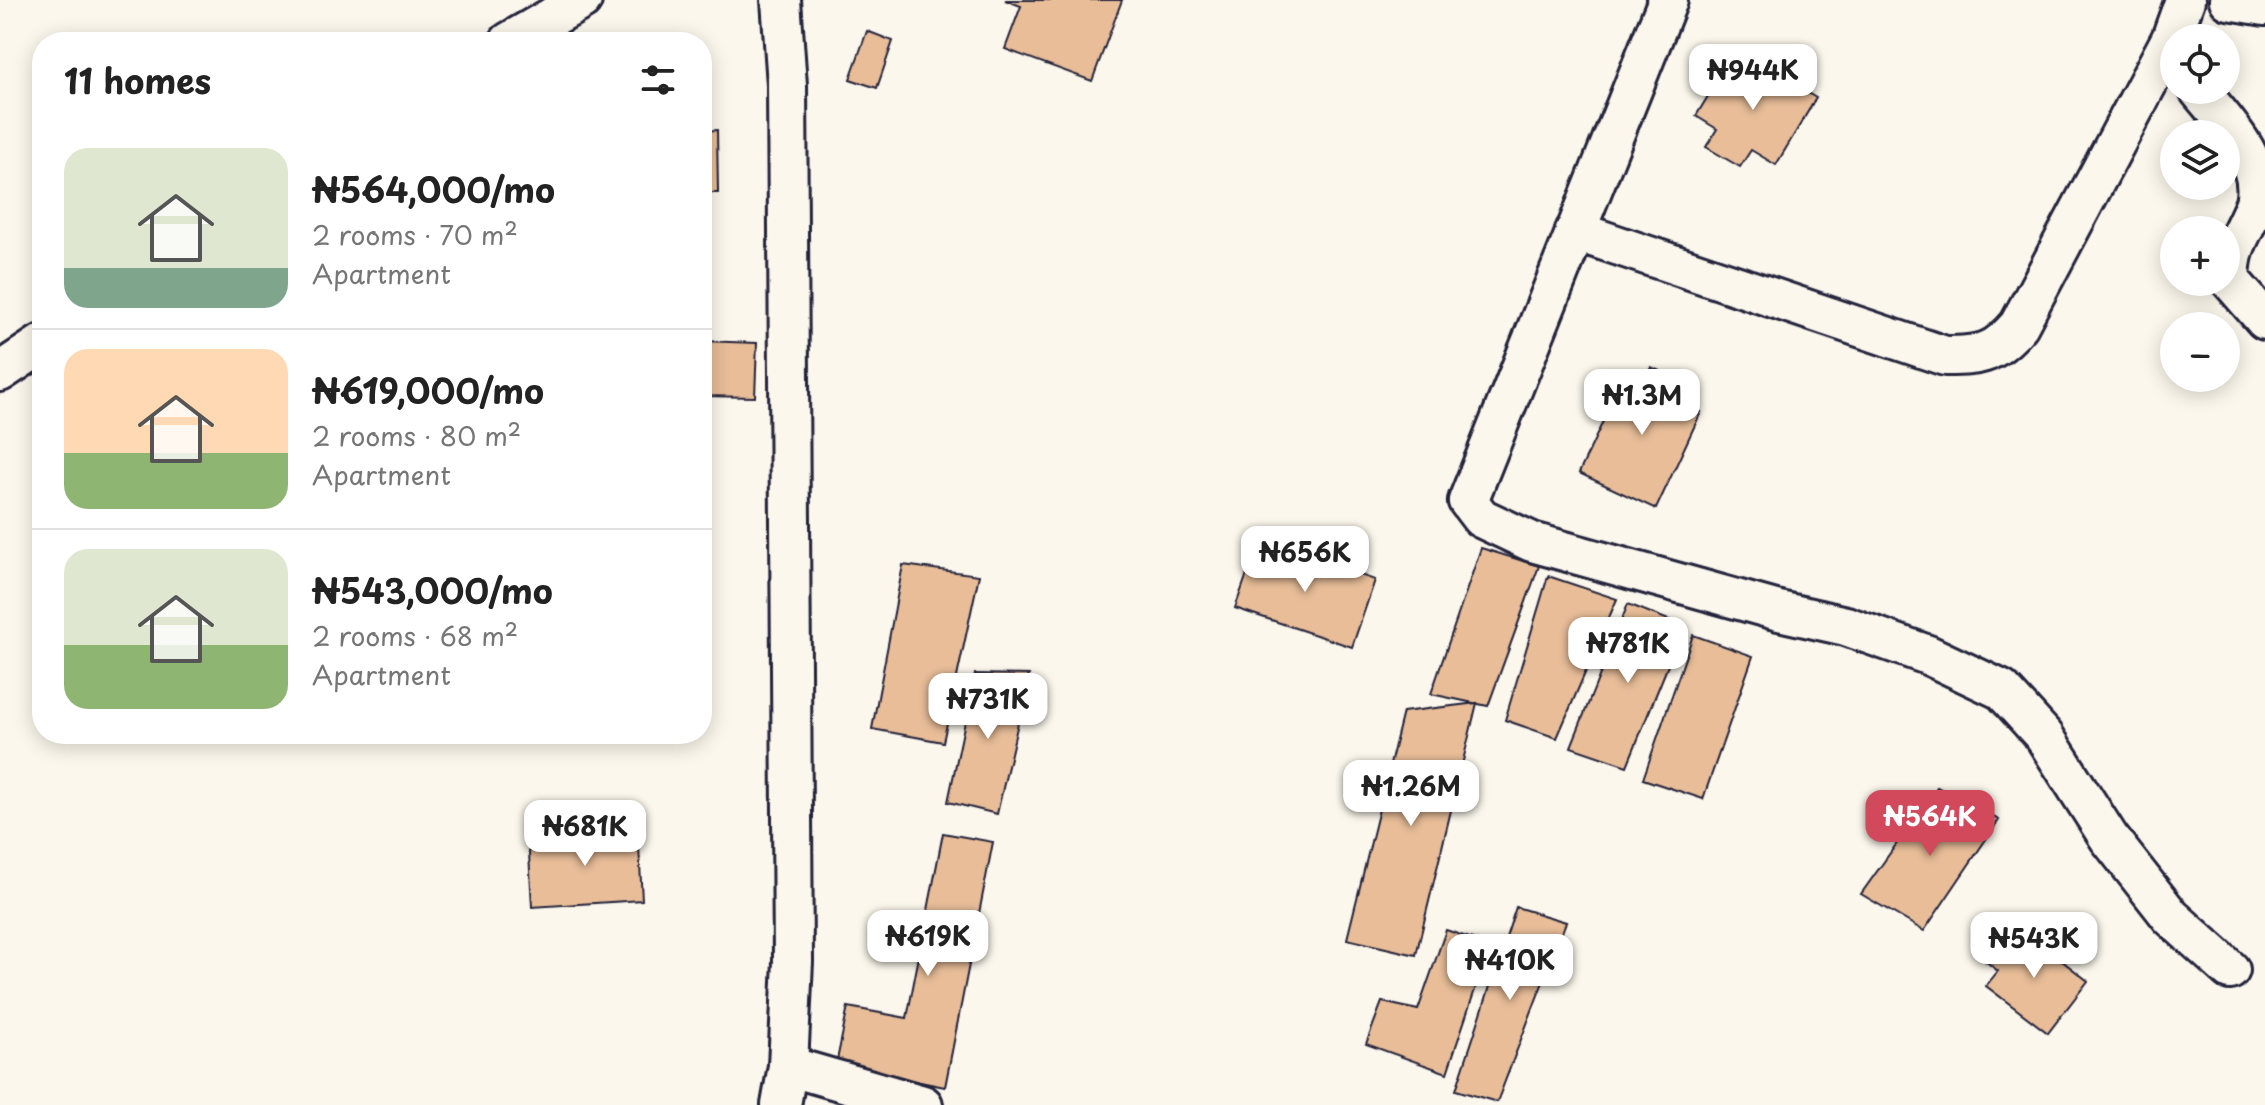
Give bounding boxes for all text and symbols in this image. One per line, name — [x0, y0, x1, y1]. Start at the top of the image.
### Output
map controls — [2160, 24, 2240, 392]
button: locate — [2160, 24, 2240, 104]
pin: ₦944K — [1697, 44, 1809, 112]
text: ₦944K — [1707, 50, 1799, 89]
text: 11 homes — [64, 54, 211, 106]
icon: filters — [636, 58, 680, 102]
button: layers — [2160, 120, 2240, 200]
text: ₦564,000/mo — [312, 163, 555, 215]
icon: home — [128, 180, 224, 276]
text: 2 rooms · 70 m² — [312, 215, 518, 254]
button: + — [2160, 216, 2240, 296]
text: Apartment — [312, 254, 451, 293]
button: − — [2160, 312, 2240, 392]
text: ₦619,000/mo — [312, 364, 544, 416]
pin: ₦1.3M — [1586, 369, 1698, 437]
text: ₦1.3M — [1602, 375, 1682, 414]
icon: home — [128, 381, 224, 477]
text: 2 rooms · 80 m² — [312, 416, 521, 455]
text: Apartment — [312, 455, 451, 494]
pin: ₦656K — [1249, 526, 1361, 594]
text: ₦656K — [1259, 532, 1351, 571]
text: ₦543,000/mo — [312, 564, 553, 616]
icon: home — [128, 581, 224, 677]
text: 2 rooms · 68 m² — [312, 616, 518, 655]
pin: ₦781K — [1572, 617, 1684, 685]
text: ₦781K — [1586, 623, 1670, 662]
text: Apartment — [312, 655, 451, 694]
pin: ₦731K — [932, 673, 1044, 741]
text: ₦731K — [946, 679, 1030, 718]
pin: ₦1.26M — [1346, 760, 1476, 828]
text: ₦1.26M — [1361, 766, 1461, 805]
pin: ₦564K — [1874, 790, 1986, 858]
text: ₦564K — [1883, 796, 1977, 835]
pin: ₦681K — [529, 800, 641, 868]
text: ₦681K — [542, 806, 628, 845]
pin: ₦619K — [872, 910, 984, 978]
pin: ₦543K — [1978, 912, 2090, 980]
text: ₦619K — [885, 916, 971, 955]
text: ₦543K — [1988, 918, 2080, 957]
pin: ₦410K — [1454, 934, 1566, 1002]
text: ₦410K — [1465, 940, 1555, 979]

